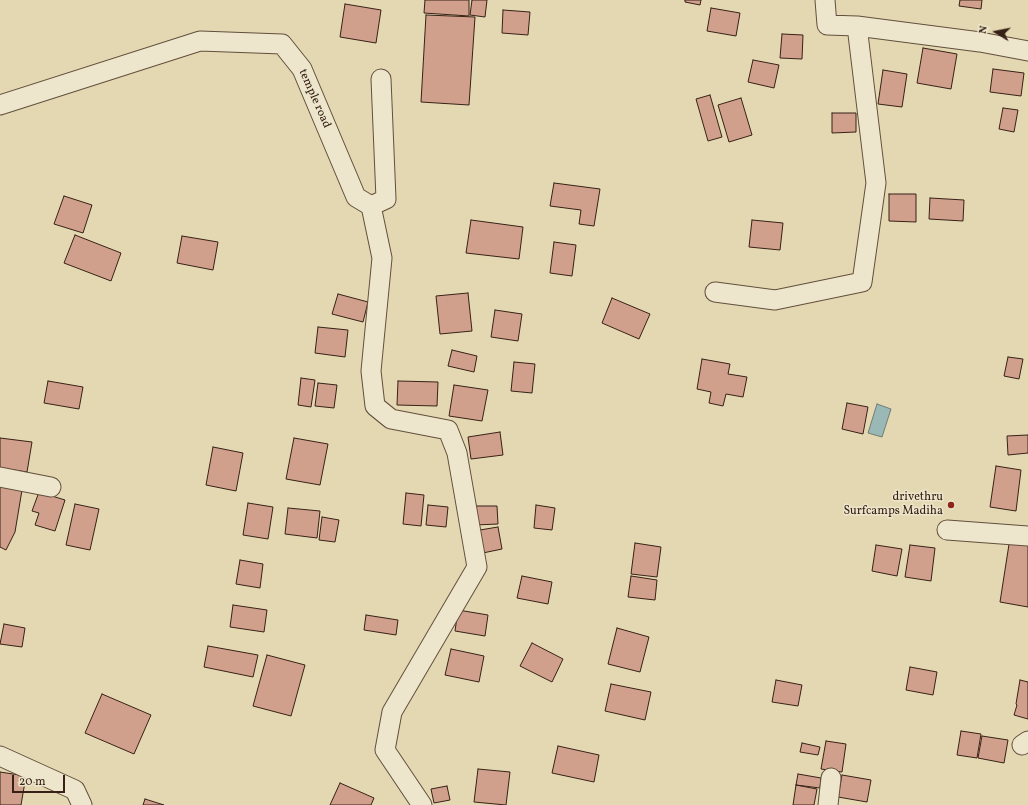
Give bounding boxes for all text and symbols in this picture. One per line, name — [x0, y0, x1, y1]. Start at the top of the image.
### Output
north arrow — [976, 12, 1016, 52]
text: N — [976, 25, 992, 35]
street label: temple road — [295, 67, 333, 131]
place label: drivethru Surfcamps Madiha — [843, 491, 943, 519]
marker: drivethru Surfcamps Madiha — [946, 500, 956, 510]
scale bar — [14, 767, 67, 793]
text: 20 m — [19, 774, 46, 790]

